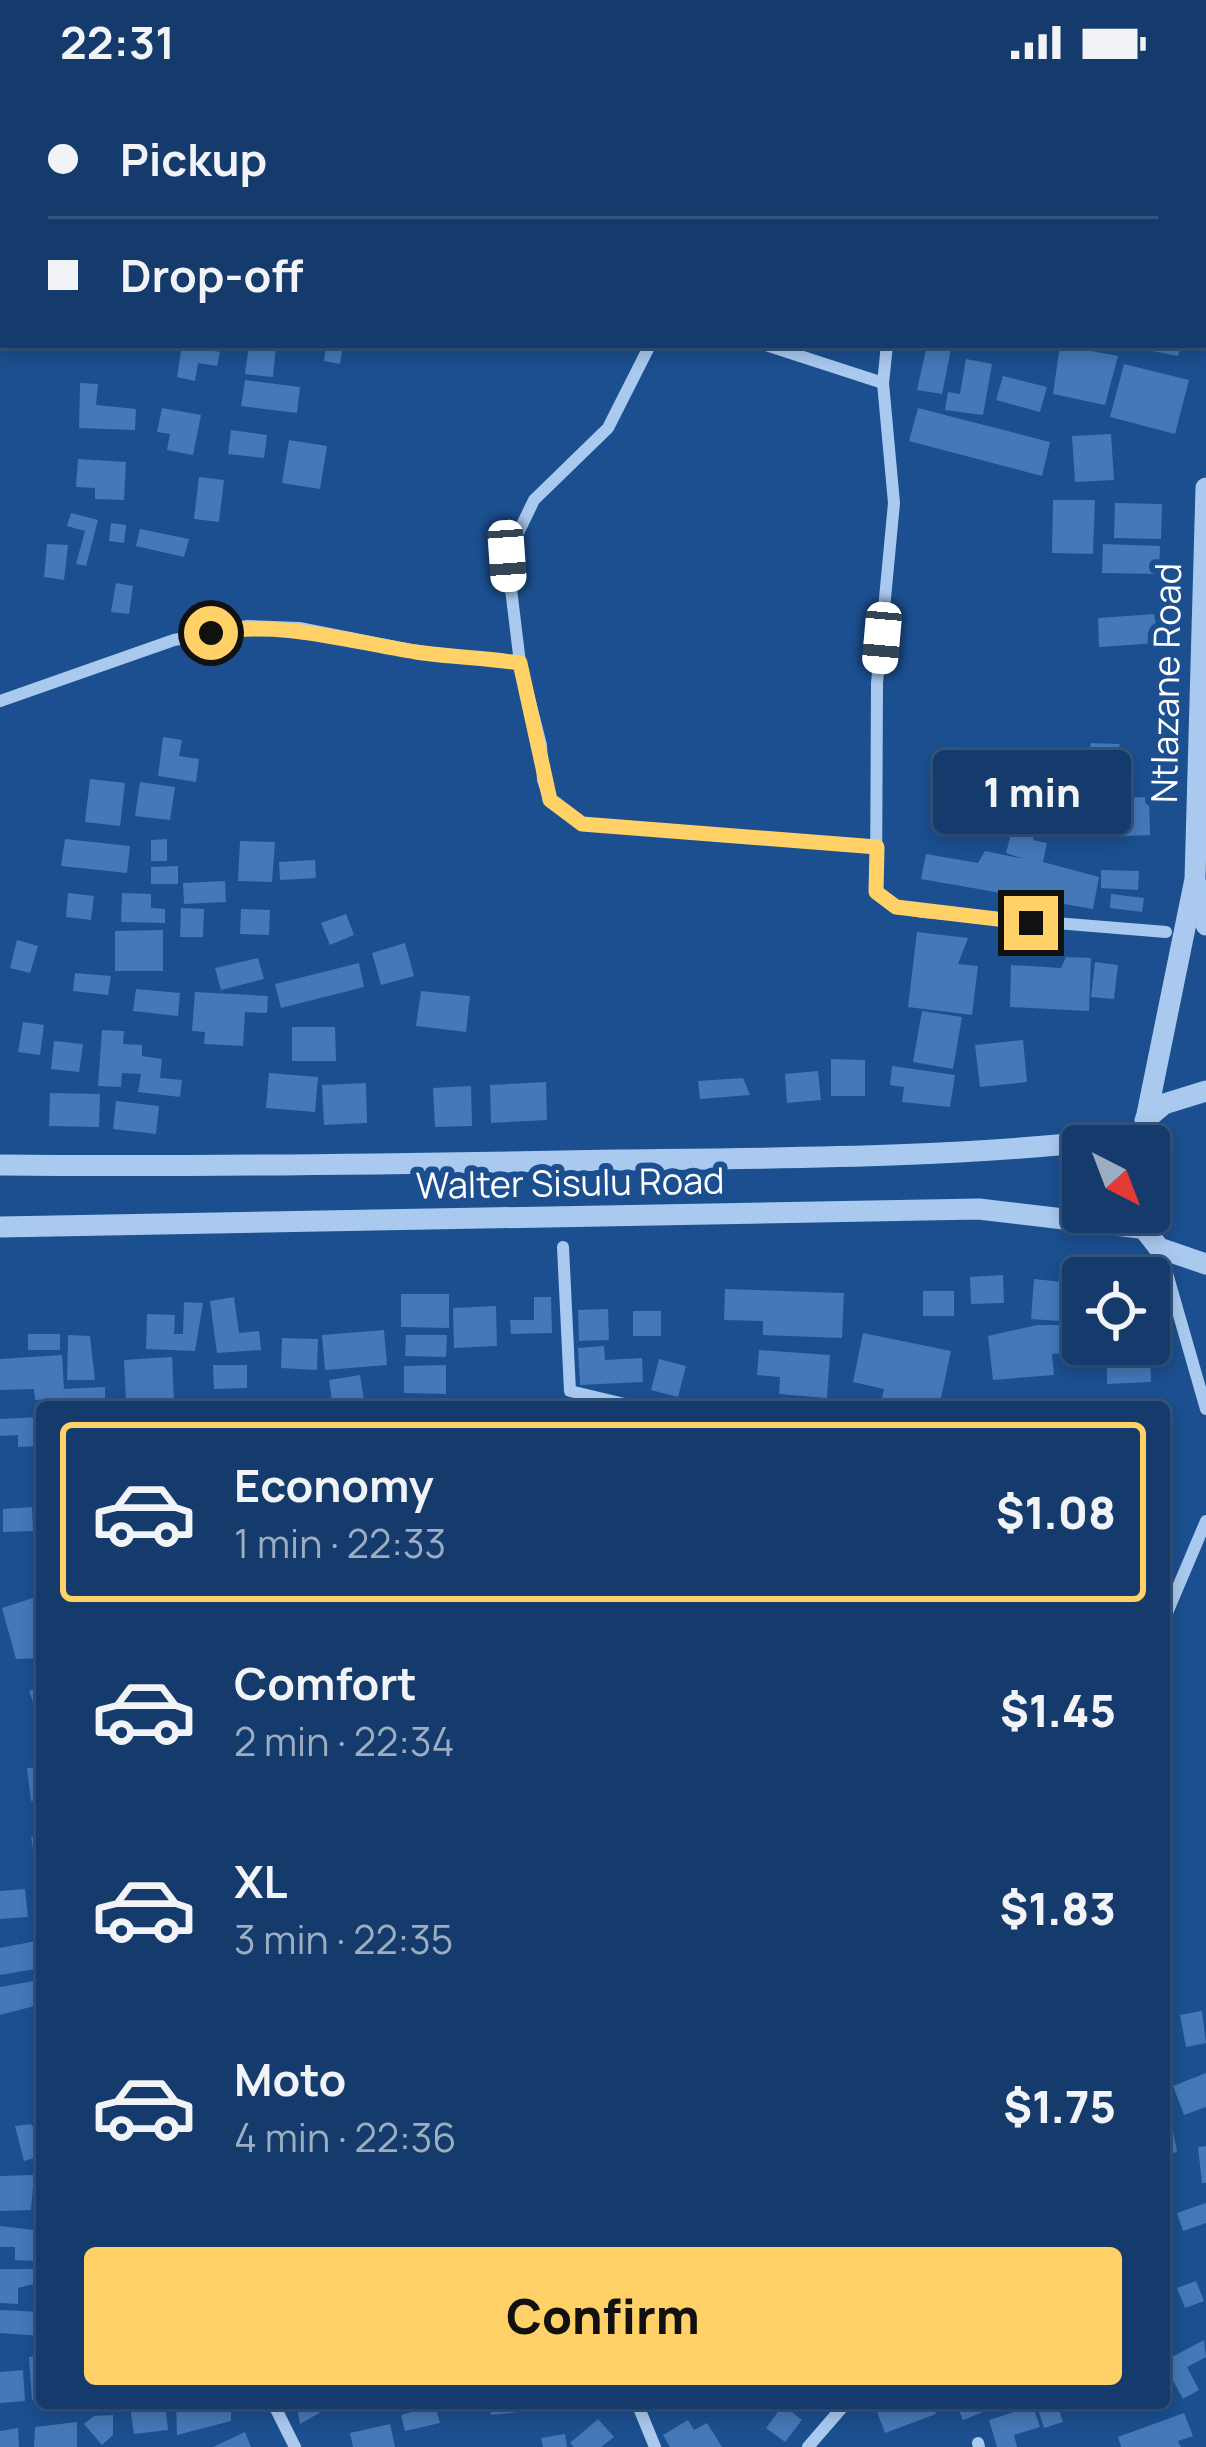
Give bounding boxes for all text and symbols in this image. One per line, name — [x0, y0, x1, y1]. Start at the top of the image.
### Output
text: 22:31 — [60, 11, 175, 73]
text: Pickup — [120, 128, 267, 190]
text: Drop-off — [120, 244, 303, 306]
car — [487, 519, 527, 593]
street label: Ntlazane Road — [1139, 562, 1192, 804]
car — [861, 601, 903, 675]
route start — [184, 606, 238, 660]
callout: 1 min — [932, 749, 1130, 833]
text: 1 min — [983, 765, 1081, 819]
route end — [1004, 896, 1058, 950]
north arrow — [1062, 1125, 1170, 1233]
map controls — [1062, 1125, 1170, 1365]
street label: Walter Sisulu Road — [415, 1155, 725, 1210]
button: locate — [1062, 1257, 1170, 1365]
text: Economy — [234, 1454, 434, 1516]
icon: car — [90, 1458, 198, 1566]
text: $1.08 — [996, 1481, 1116, 1543]
text: 1 min · 22:33 — [234, 1516, 446, 1570]
text: Comfort — [234, 1652, 417, 1714]
icon: car — [90, 1656, 198, 1764]
text: $1.45 — [1000, 1679, 1116, 1741]
text: 2 min · 22:34 — [234, 1714, 455, 1768]
text: XL — [234, 1850, 288, 1912]
icon: car — [90, 1854, 198, 1962]
text: $1.83 — [999, 1877, 1116, 1939]
text: 3 min · 22:35 — [234, 1912, 453, 1966]
text: Moto — [234, 2048, 346, 2110]
icon: car — [90, 2052, 198, 2160]
text: $1.75 — [1003, 2075, 1116, 2137]
text: 4 min · 22:36 — [234, 2110, 456, 2164]
button: Confirm — [84, 2247, 1122, 2385]

